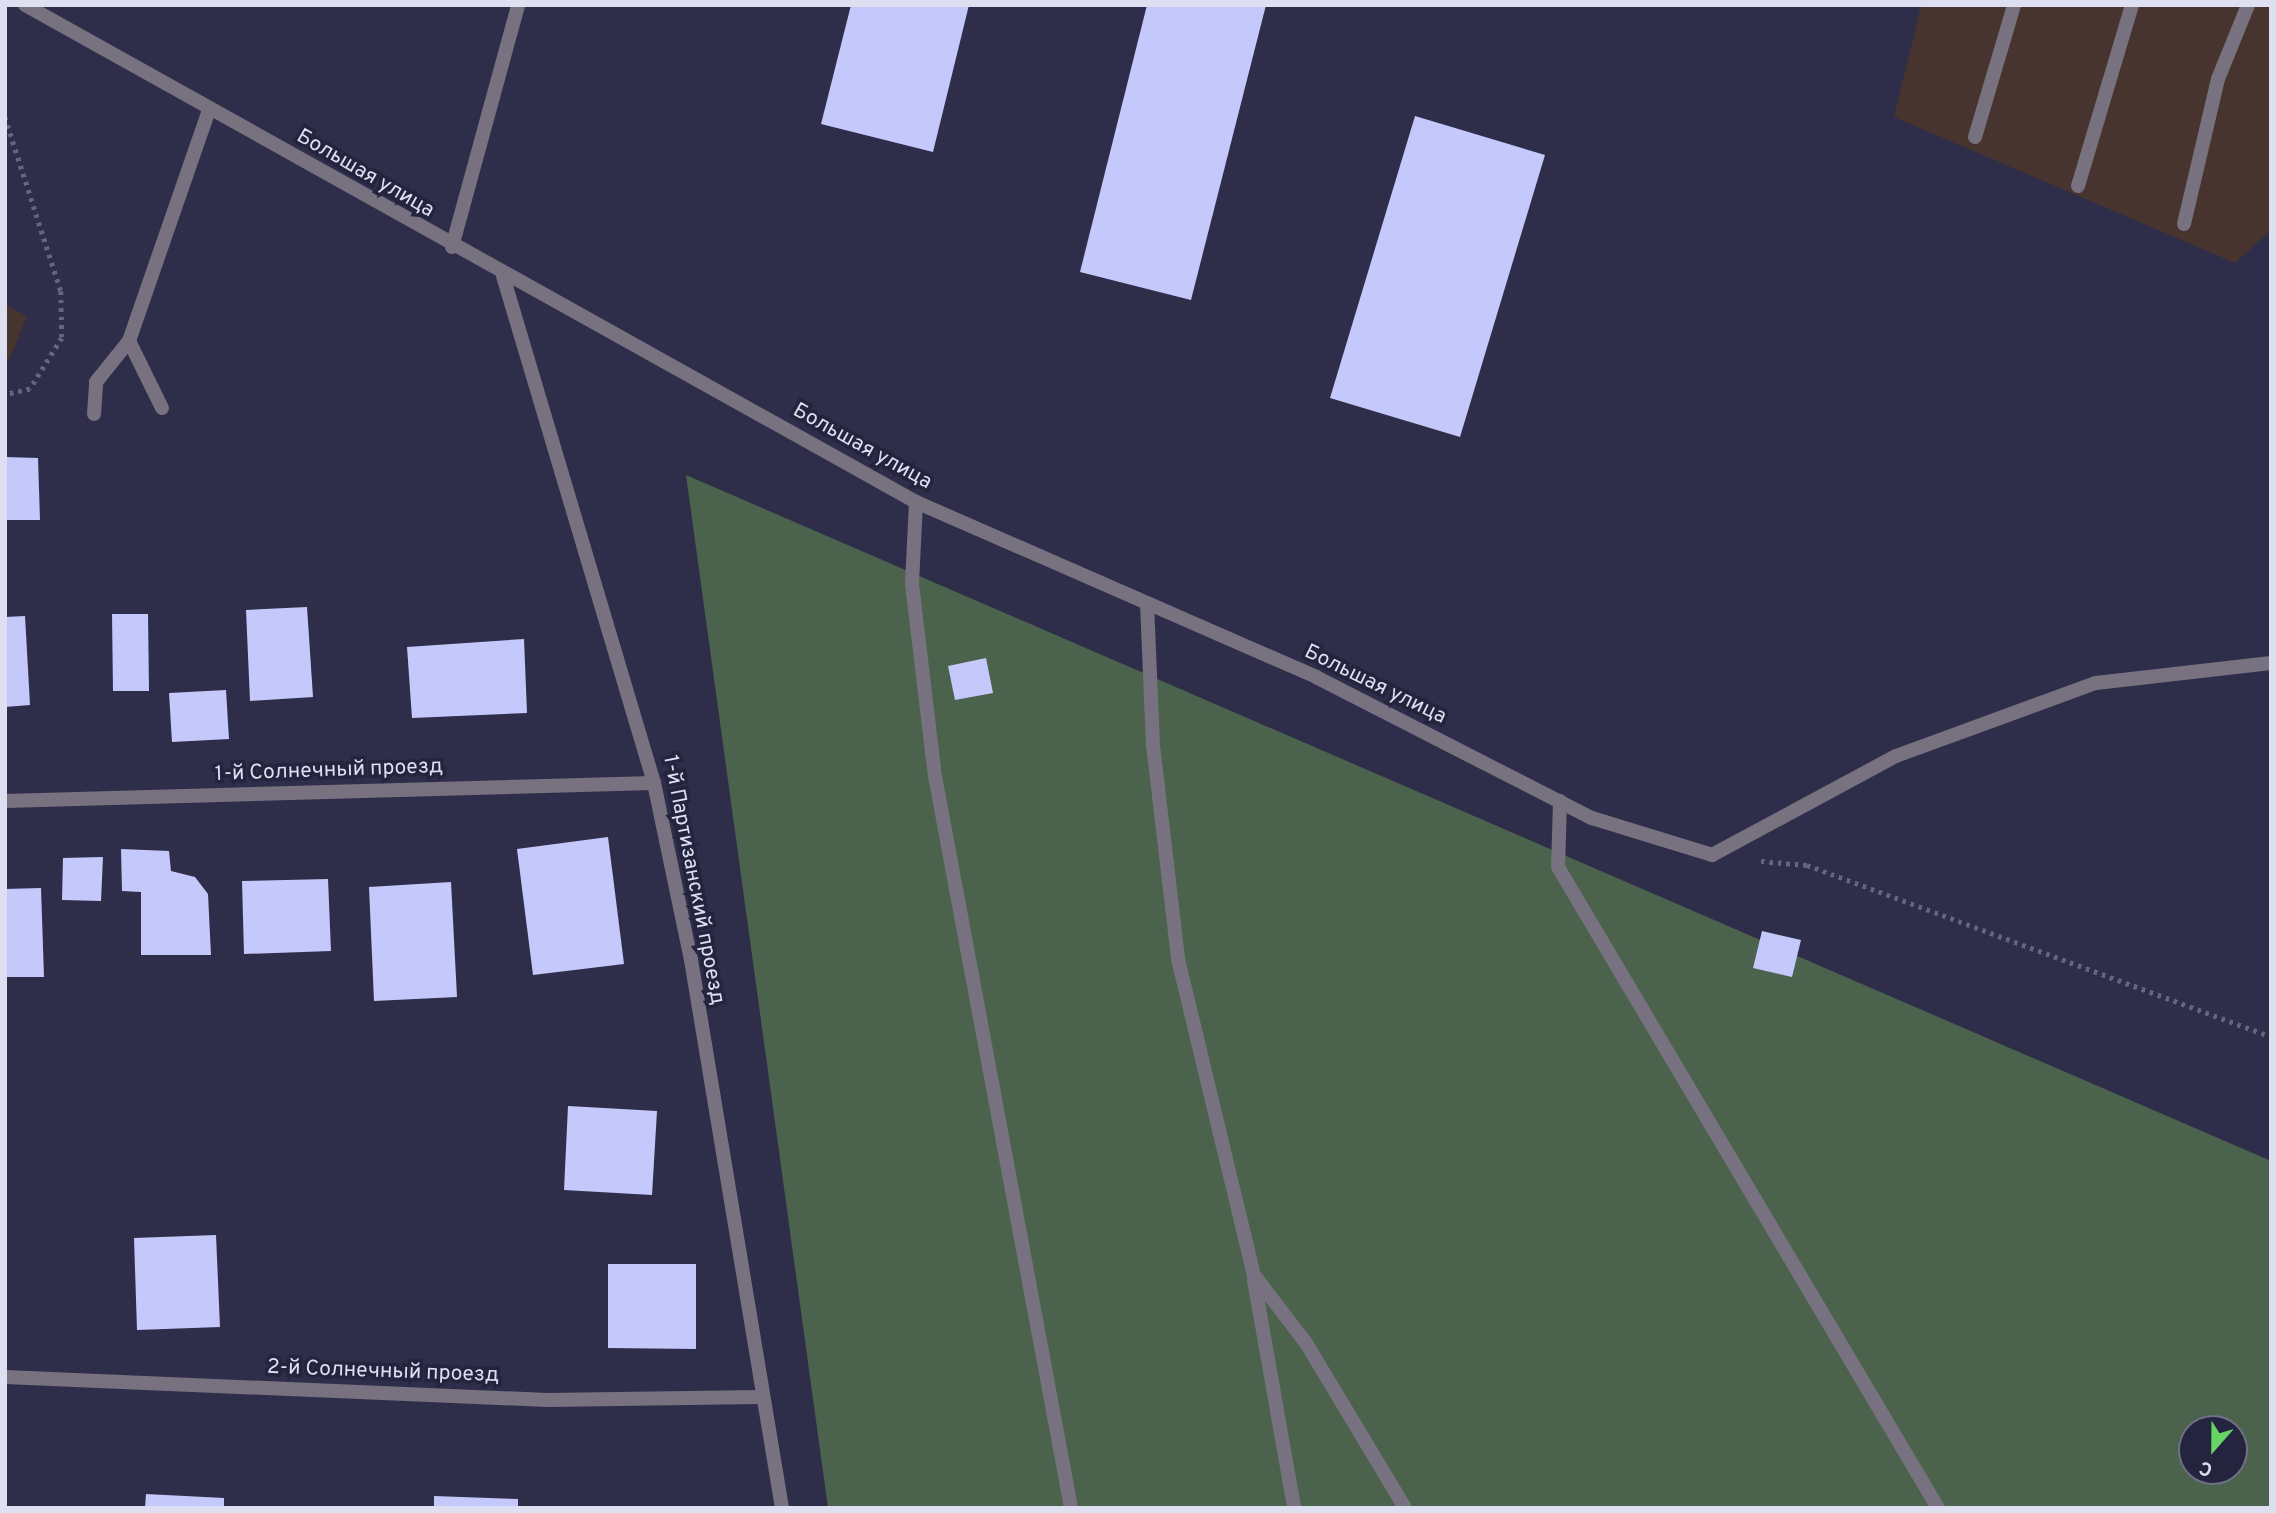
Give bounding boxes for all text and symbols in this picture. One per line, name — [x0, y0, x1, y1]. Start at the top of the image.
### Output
street label: Большая улица — [292, 124, 438, 224]
street label: Большая улица — [788, 398, 936, 496]
street label: Большая улица — [1300, 640, 1450, 730]
street label: 1-й Партизанский проезд — [656, 753, 730, 1007]
street label: 1-й Солнечный проезд — [215, 754, 443, 788]
street label: 2-й Солнечный проезд — [266, 1355, 500, 1389]
north arrow — [2178, 1415, 2248, 1485]
text: С — [2196, 1454, 2216, 1481]

